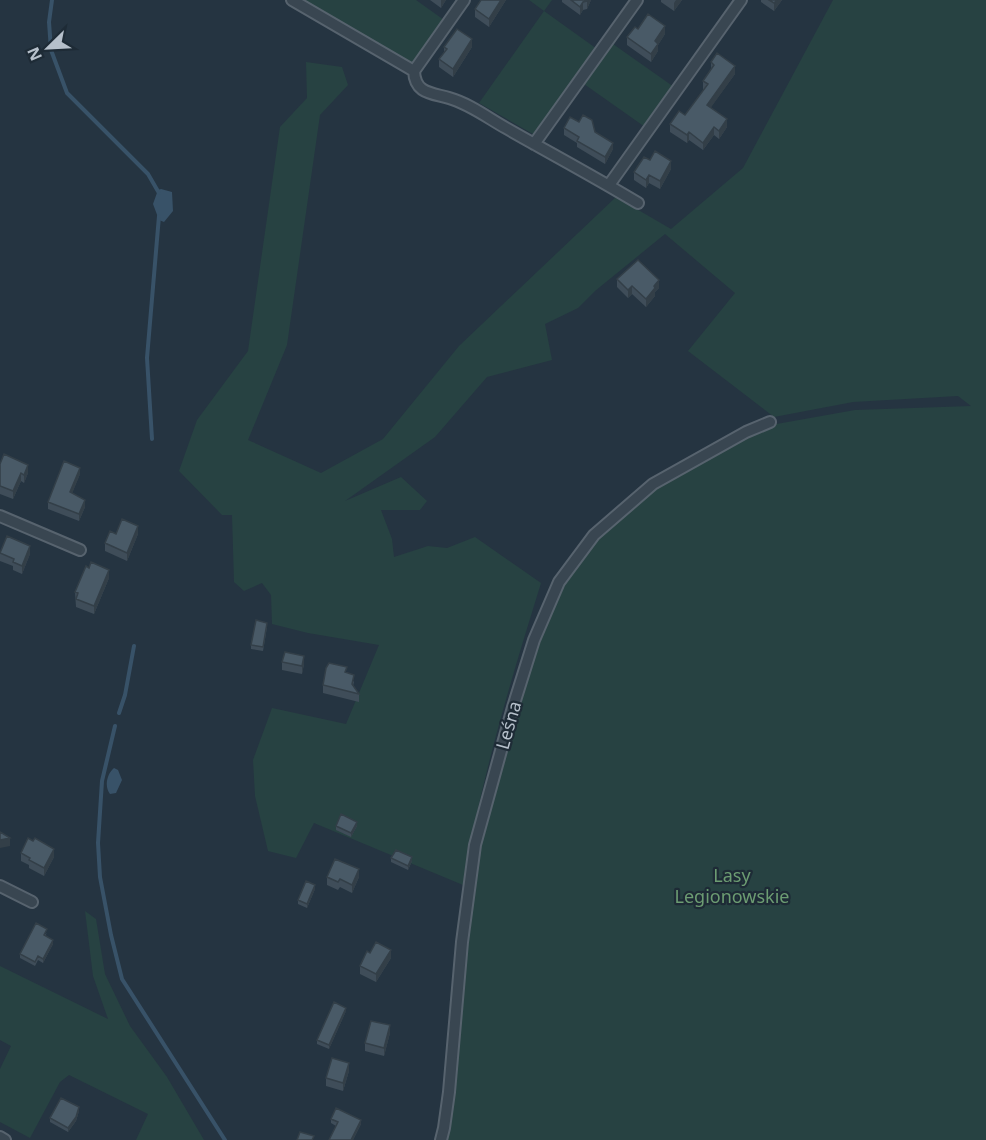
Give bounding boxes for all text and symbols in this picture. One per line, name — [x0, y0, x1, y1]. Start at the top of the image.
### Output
north arrow — [18, 18, 78, 78]
text: N — [22, 44, 47, 65]
street label: Leśna — [490, 698, 526, 752]
park label: Lasy Legionowskie — [674, 863, 790, 908]

